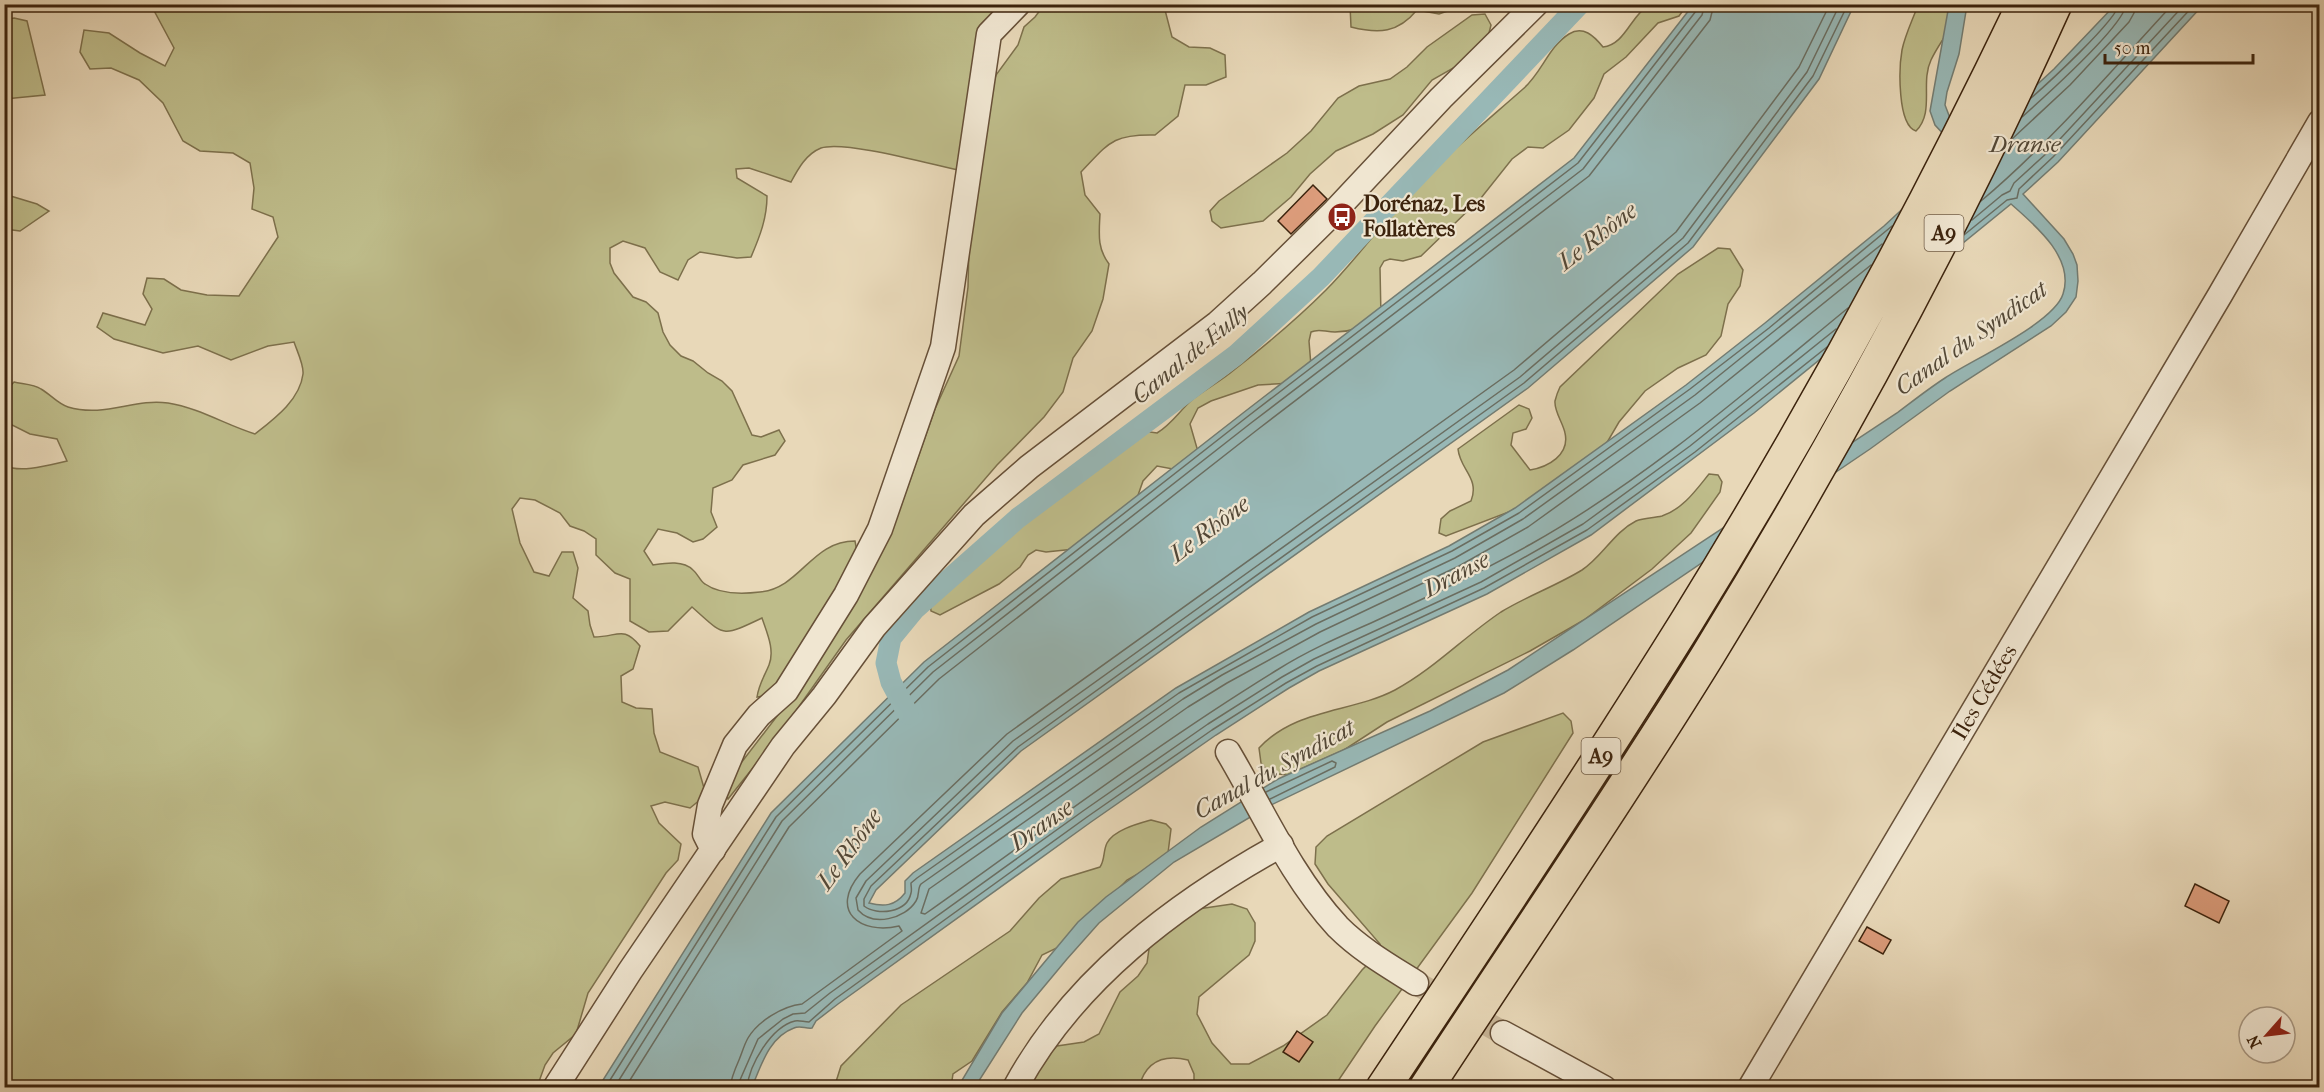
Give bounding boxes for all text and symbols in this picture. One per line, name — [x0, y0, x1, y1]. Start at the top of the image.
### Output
scale bar — [2105, 27, 2254, 65]
text: 50 m — [2114, 38, 2151, 59]
water label: Dranse — [1988, 130, 2062, 158]
place label: Dorénaz, Les Follatères — [1362, 191, 1485, 242]
water label: Le Rhône — [1550, 196, 1643, 277]
bus stop icon: Dorénaz, Les Follatères — [1326, 201, 1358, 233]
road number: A9 — [1924, 215, 1964, 251]
water label: Canal du Syndicat — [1889, 274, 2054, 401]
water label: Canal de Fully — [1126, 298, 1255, 410]
water label: Le Rhône — [1162, 489, 1256, 569]
water label: Dranse — [1416, 544, 1495, 604]
street label: Iles Cédées — [1946, 640, 2023, 744]
water label: Canal du Syndicat — [1189, 712, 1361, 825]
road number: A9 — [1582, 738, 1620, 774]
water label: Dranse — [1002, 792, 1079, 858]
water label: Le Rhône — [809, 802, 888, 896]
north arrow — [2237, 1005, 2297, 1065]
text: N — [2243, 1031, 2265, 1052]

